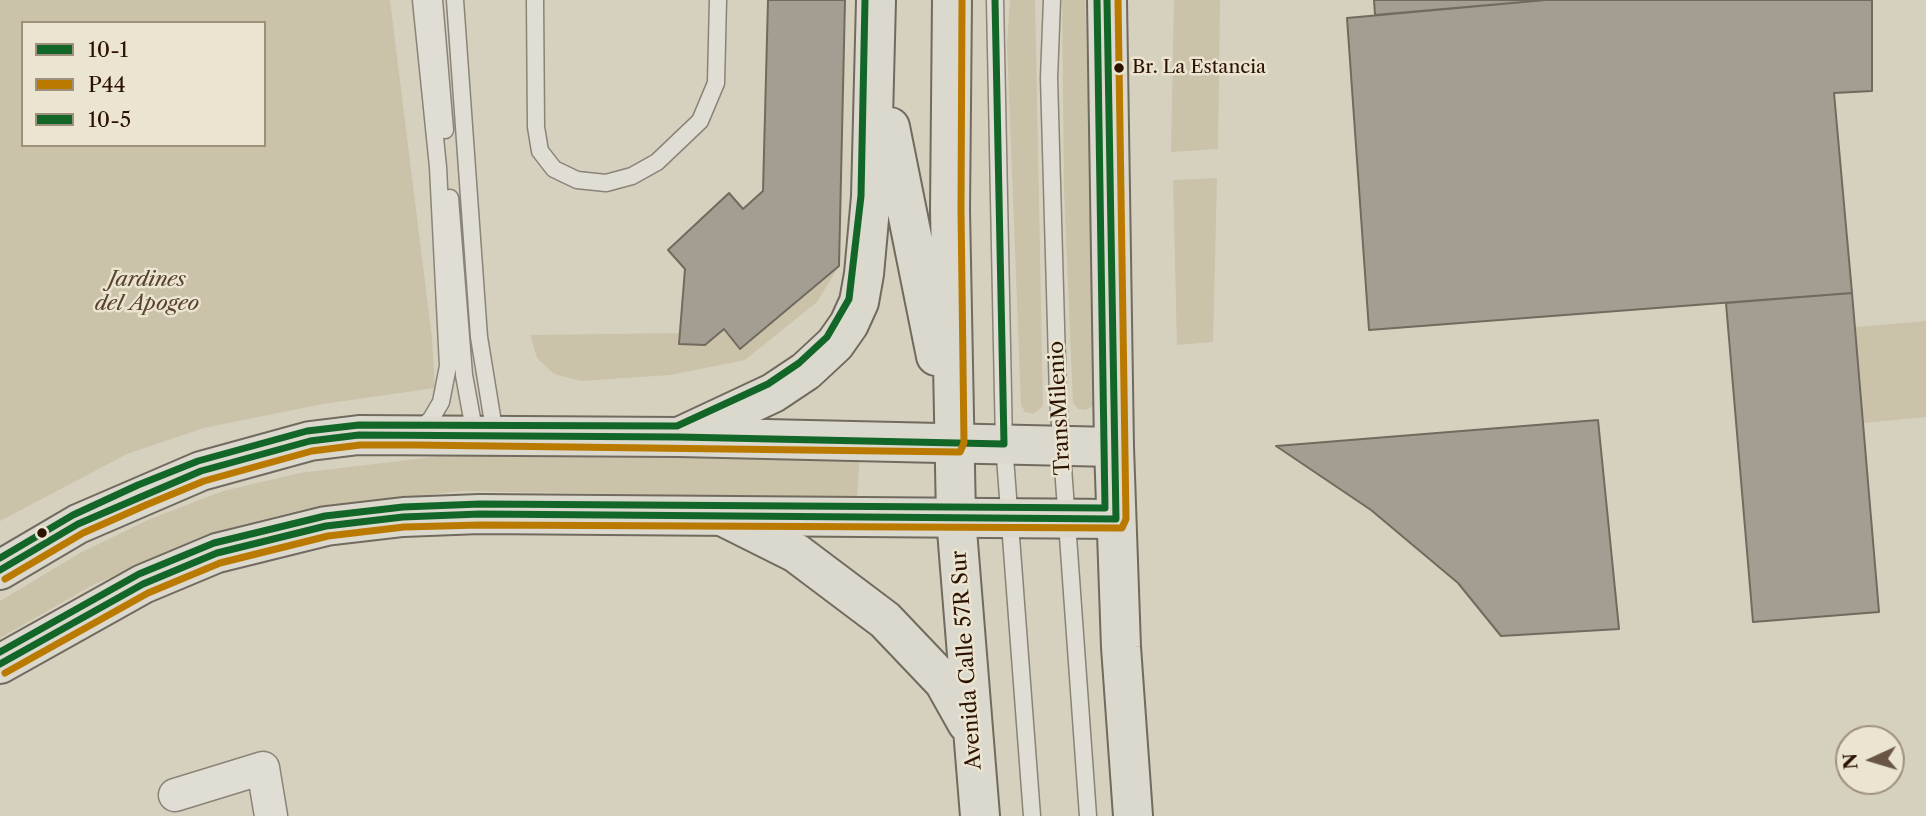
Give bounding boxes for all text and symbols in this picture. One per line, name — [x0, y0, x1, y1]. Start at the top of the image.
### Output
legend — [21, 21, 266, 147]
text: 10-1 — [88, 37, 128, 62]
place label: Br. La Estancia — [1132, 57, 1266, 79]
marker: Br. La Estancia — [1112, 61, 1126, 75]
text: P44 — [88, 72, 126, 97]
text: 10-5 — [88, 107, 131, 132]
park label: Jardines del Apogeo — [95, 267, 199, 317]
street label: TransMilenio — [1044, 340, 1076, 476]
unlabelled marker — [35, 526, 49, 540]
street label: Avenida Calle 57R Sur — [947, 549, 987, 771]
north arrow — [1835, 725, 1905, 795]
text: N — [1839, 752, 1863, 770]

